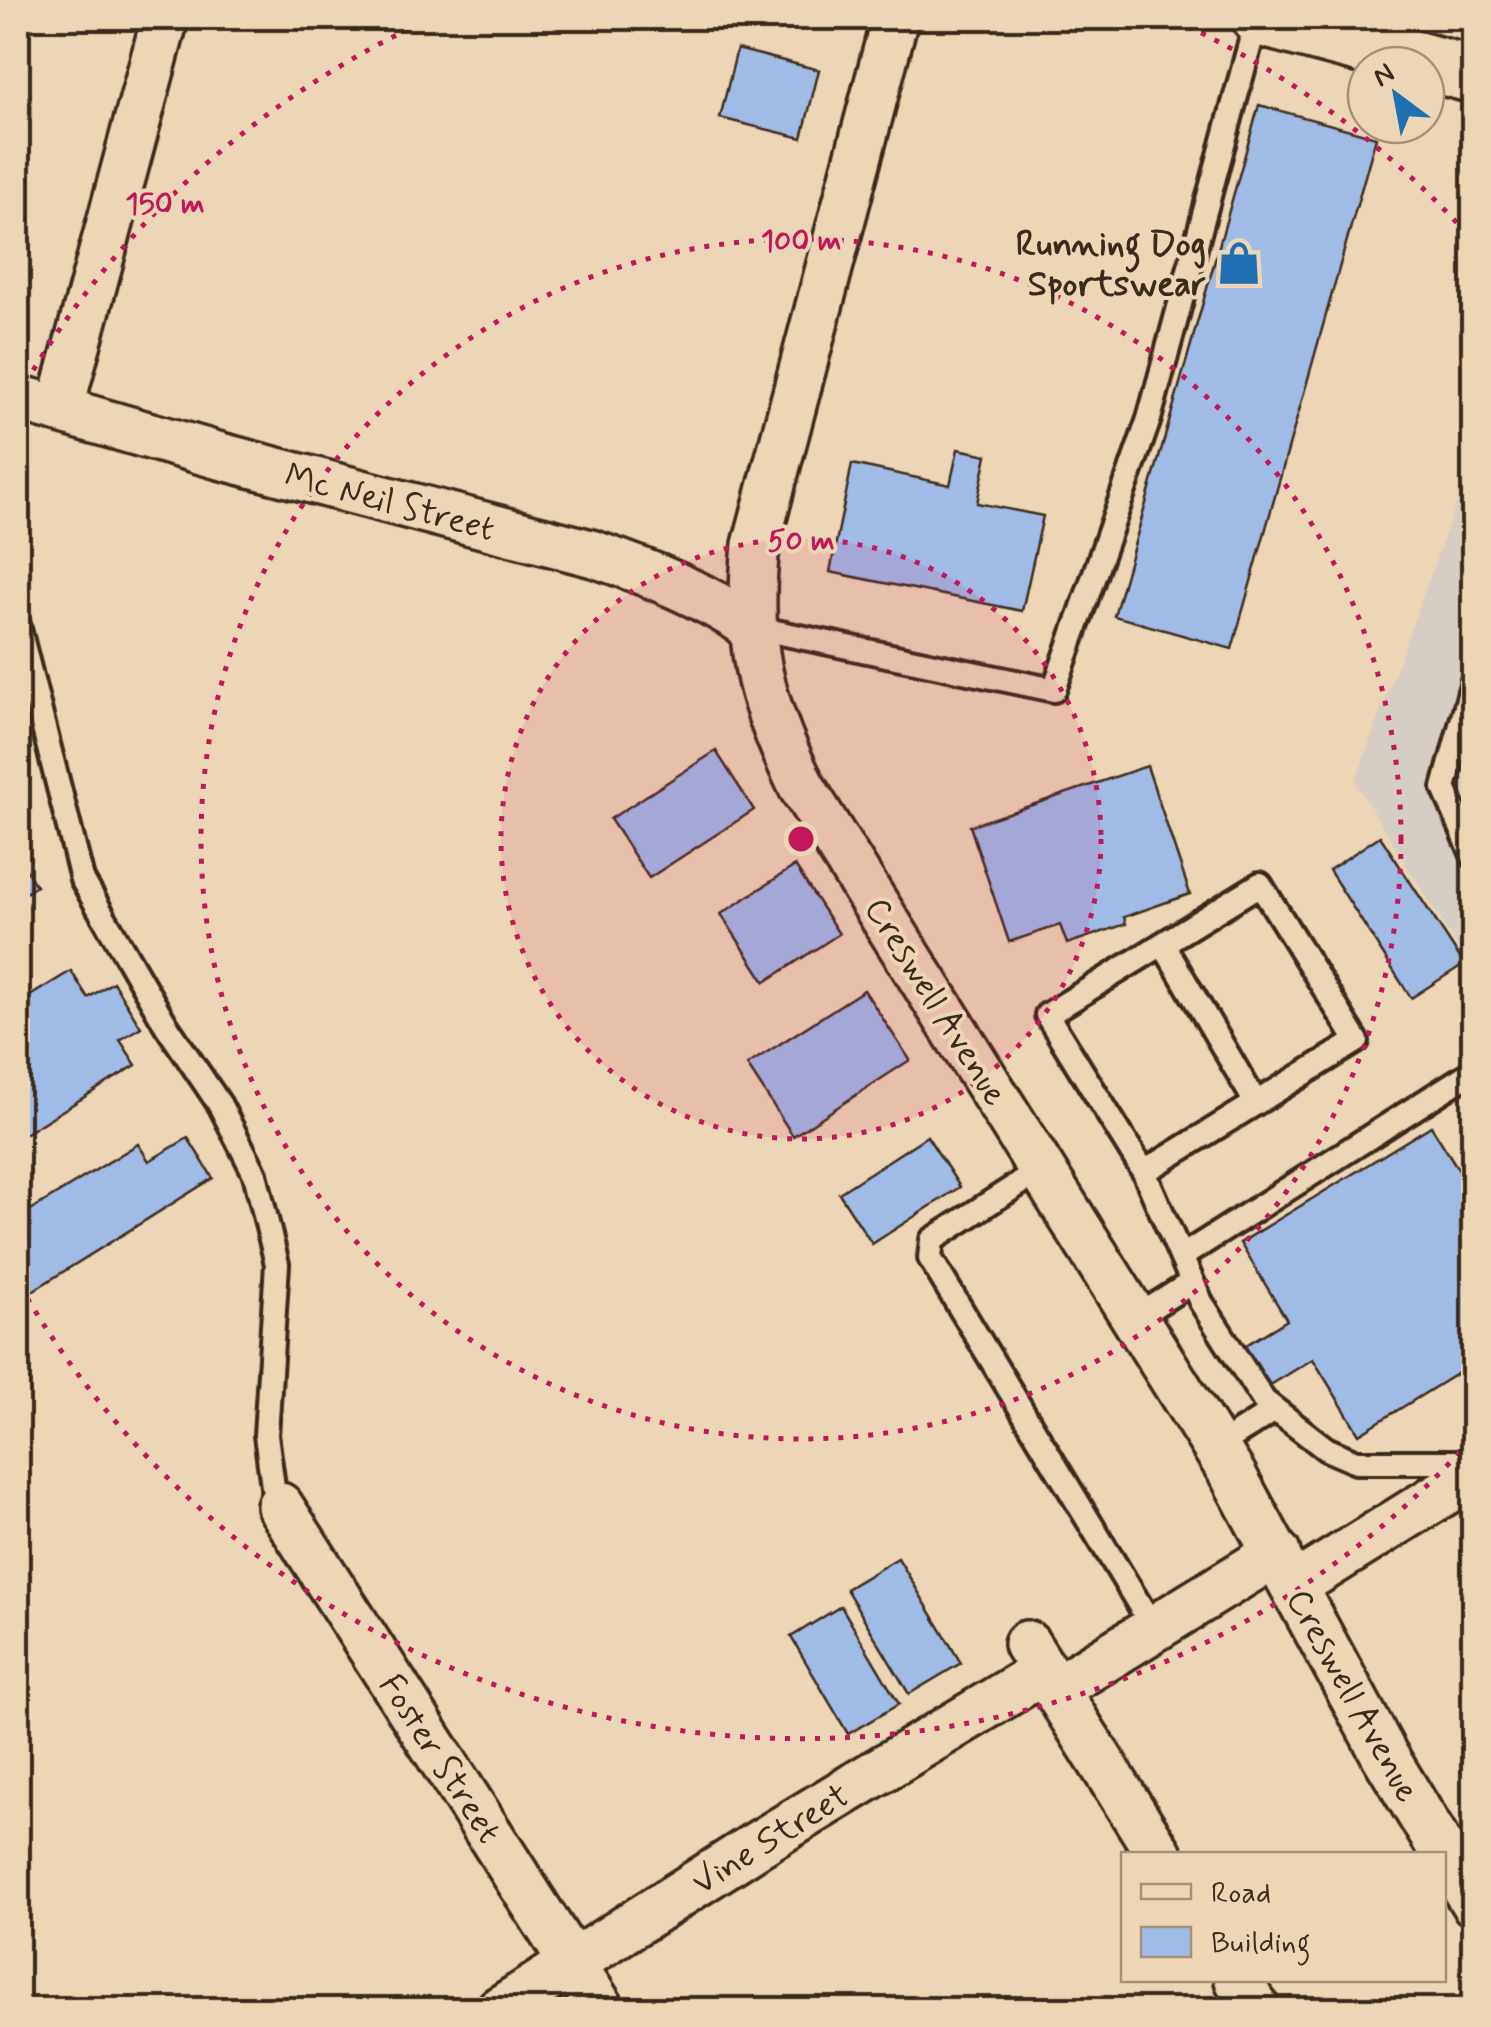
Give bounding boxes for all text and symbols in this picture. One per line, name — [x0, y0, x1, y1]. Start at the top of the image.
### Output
north arrow — [1346, 45, 1446, 145]
text: N — [1366, 55, 1402, 97]
text: 150 m — [125, 185, 205, 224]
text: 100 m — [761, 222, 841, 261]
place label: Running Dog Sportswear — [1016, 222, 1206, 308]
shop icon: Running Dog Sportswear — [1215, 239, 1263, 287]
street label: Mc Neil Street — [280, 453, 499, 553]
text: 50 m — [767, 522, 835, 561]
centre of rings — [783, 821, 819, 857]
street label: Creswell Avenue — [853, 889, 1018, 1115]
street label: Creswell Avenue — [1275, 1581, 1430, 1811]
street label: Foster Street — [367, 1666, 511, 1853]
street label: Vine Street — [684, 1773, 859, 1906]
legend — [1121, 1852, 1446, 1982]
text: Road — [1211, 1874, 1271, 1913]
text: Building — [1211, 1924, 1310, 1966]

